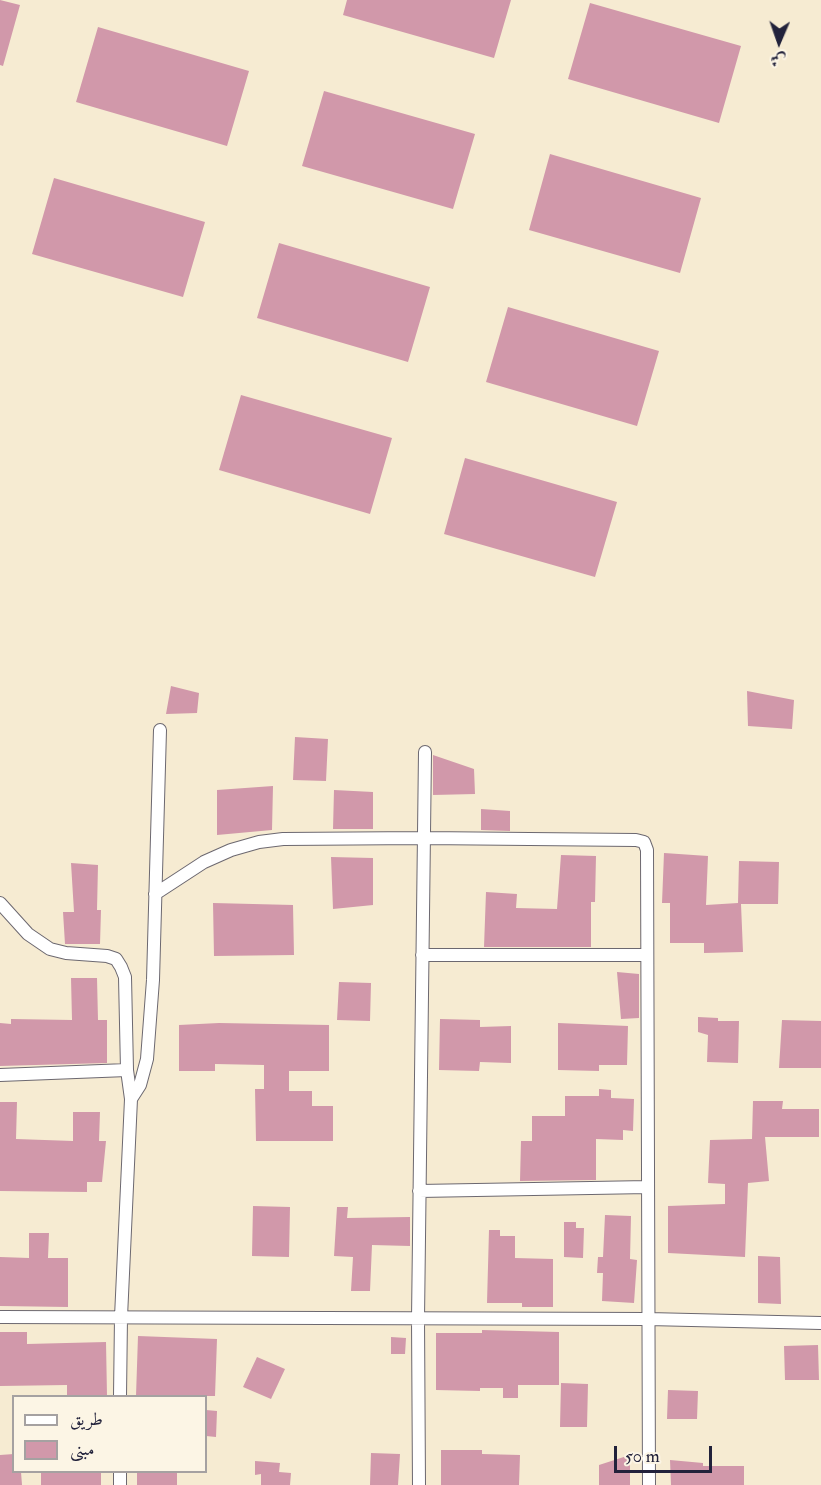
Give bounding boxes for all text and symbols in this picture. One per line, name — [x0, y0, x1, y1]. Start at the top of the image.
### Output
north arrow — [749, 12, 809, 72]
text: ش — [770, 50, 787, 70]
legend — [12, 1395, 207, 1473]
text: طريق — [70, 1408, 103, 1431]
scale bar — [617, 1434, 714, 1472]
text: مبنى — [70, 1438, 95, 1461]
text: 50 m — [625, 1445, 660, 1468]

